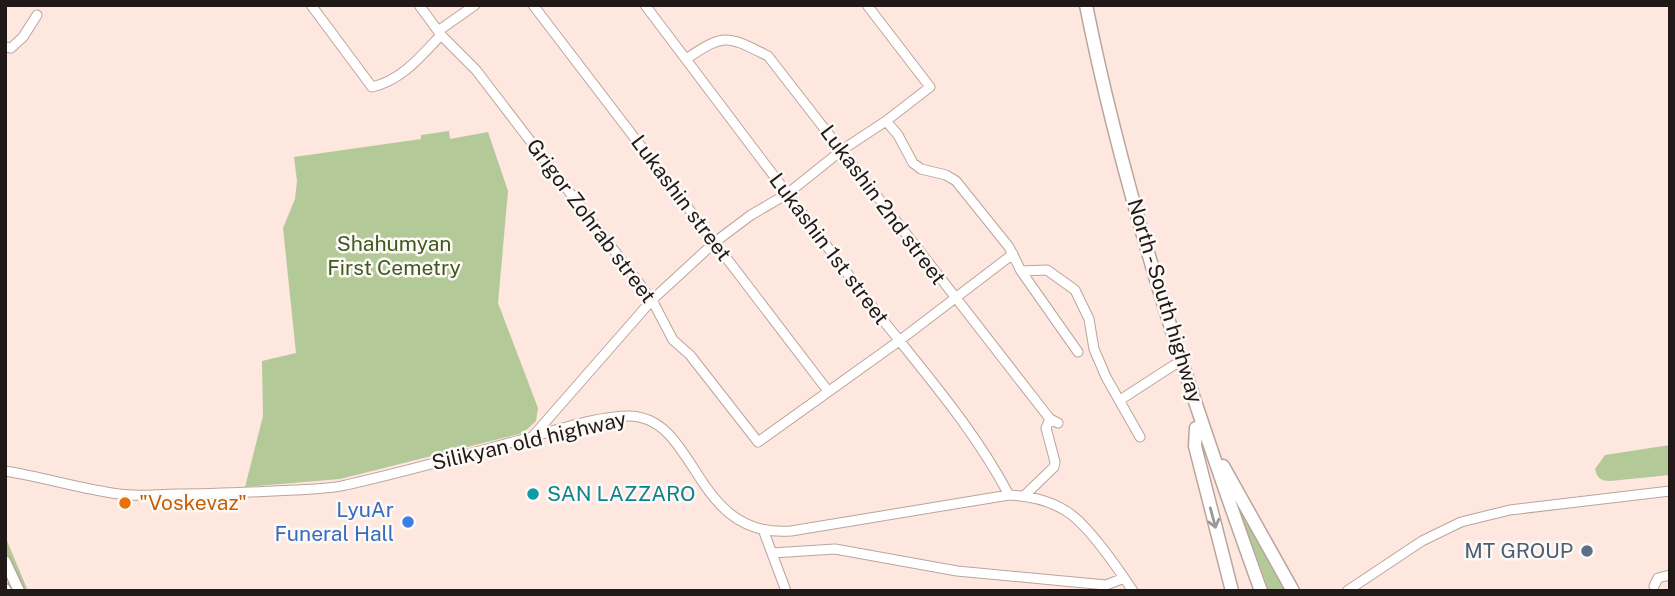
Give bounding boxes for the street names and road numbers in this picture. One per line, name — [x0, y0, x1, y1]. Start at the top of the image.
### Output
street label: Lukashin 2nd street — [815, 120, 951, 289]
street label: Lukashin street — [626, 130, 737, 265]
street label: Grigor Zohrab street — [522, 134, 661, 308]
street label: Lukashin 1st street — [764, 168, 894, 329]
street label: North - South highway — [1122, 196, 1208, 406]
street label: Silikyan old highway — [429, 406, 628, 475]

